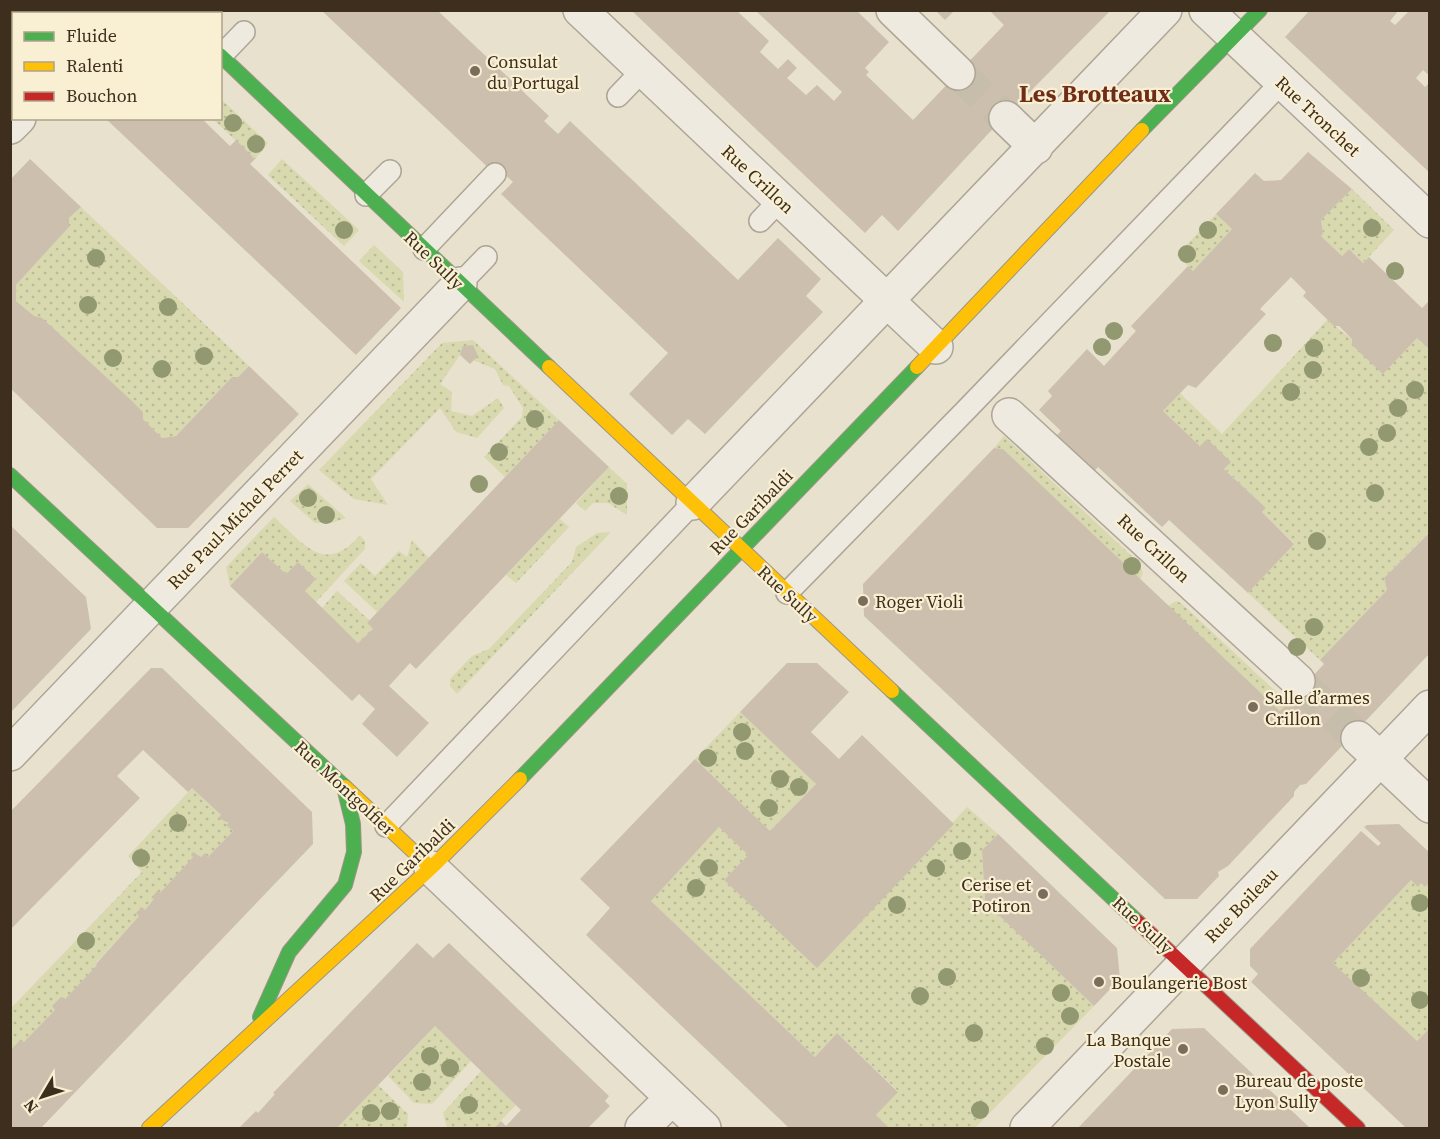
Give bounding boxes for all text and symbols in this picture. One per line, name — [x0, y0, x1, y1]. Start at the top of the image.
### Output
legend — [12, 12, 222, 120]
text: Fluide — [66, 23, 117, 48]
place label: Consulat du Portugal — [487, 49, 579, 95]
text: Ralenti — [66, 53, 123, 78]
marker: Consulat du Portugal — [468, 64, 482, 78]
street label: Rue Tronchet — [1270, 70, 1366, 162]
district label: Les Brotteaux — [1019, 77, 1172, 110]
text: Bouchon — [66, 83, 138, 108]
street label: Rue Crillon — [716, 139, 800, 219]
street label: Rue Sully — [399, 225, 470, 295]
street label: Rue Paul-Michel Perret — [162, 444, 308, 594]
street label: Rue Garibaldi — [704, 464, 798, 560]
street label: Rue Crillon — [1112, 508, 1196, 588]
street label: Rue Sully — [752, 559, 824, 629]
place label: Roger Violi — [875, 589, 963, 614]
marker: Roger Violi — [856, 594, 870, 608]
place label: Salle d’armes Crillon — [1265, 685, 1370, 731]
marker: Salle d’armes Crillon — [1246, 700, 1260, 714]
street label: Rue Montgolfier — [289, 735, 401, 842]
street label: Rue Garibaldi — [364, 813, 460, 907]
street label: Rue Boileau — [1199, 862, 1283, 948]
place label: Cerise et Potiron — [961, 872, 1031, 918]
marker: Cerise et Potiron — [1036, 887, 1050, 901]
street label: Rue Sully — [1107, 890, 1179, 960]
place label: Boulangerie Bost — [1111, 970, 1247, 995]
marker: Boulangerie Bost — [1092, 975, 1106, 989]
place label: La Banque Postale — [1086, 1027, 1171, 1073]
marker: La Banque Postale — [1176, 1042, 1190, 1056]
north arrow — [12, 1067, 72, 1127]
place label: Bureau de poste Lyon Sully — [1235, 1068, 1364, 1114]
marker: Bureau de poste Lyon Sully — [1216, 1083, 1230, 1097]
text: N — [18, 1095, 43, 1118]

